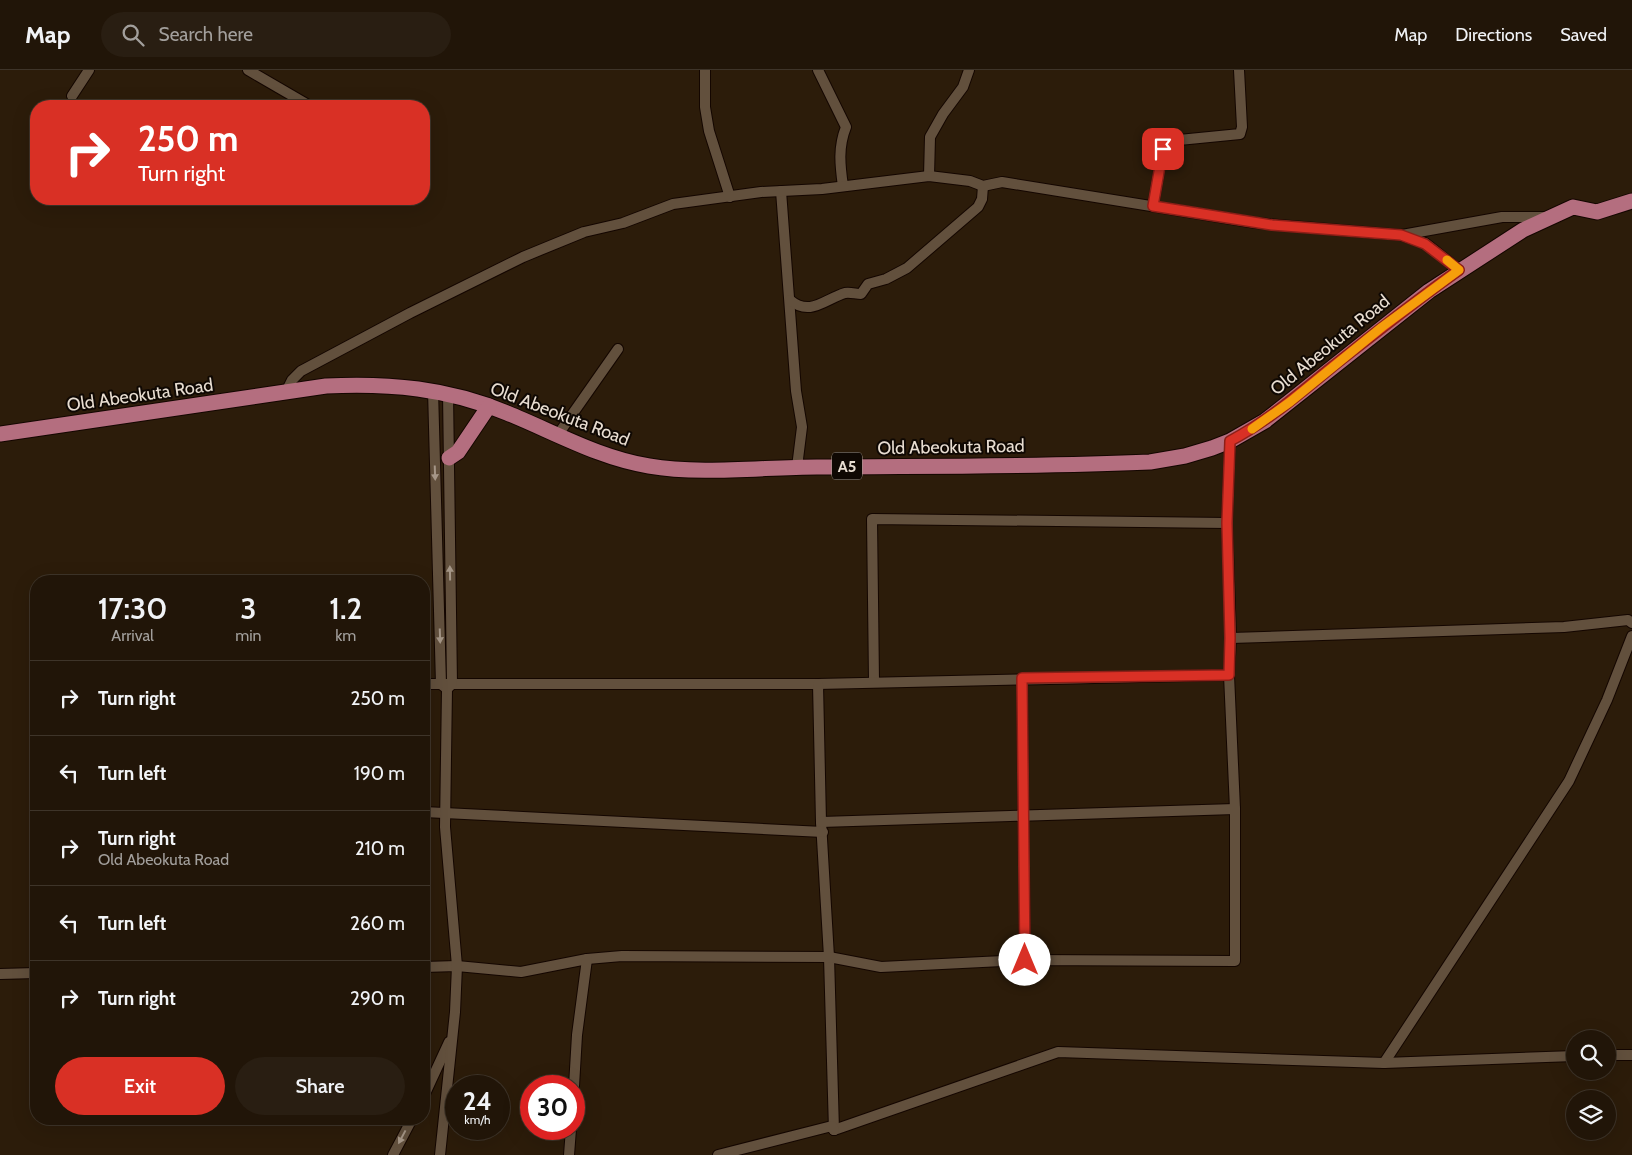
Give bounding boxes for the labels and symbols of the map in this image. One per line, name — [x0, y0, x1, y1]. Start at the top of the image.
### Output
pin — [1142, 128, 1184, 170]
street label: Old Abeokuta Road — [1266, 290, 1394, 400]
street label: Old Abeokuta Road — [65, 374, 215, 416]
street label: Old Abeokuta Road — [487, 377, 633, 451]
street label: Old Abeokuta Road — [877, 435, 1025, 459]
road number: A5 — [832, 452, 862, 480]
one-way arrow — [431, 466, 439, 482]
one-way arrow — [446, 564, 454, 580]
one-way arrow — [436, 628, 444, 644]
position arrow — [998, 933, 1050, 985]
speed limit sign: 30 — [520, 1075, 585, 1140]
one-way arrow — [398, 1130, 406, 1144]

